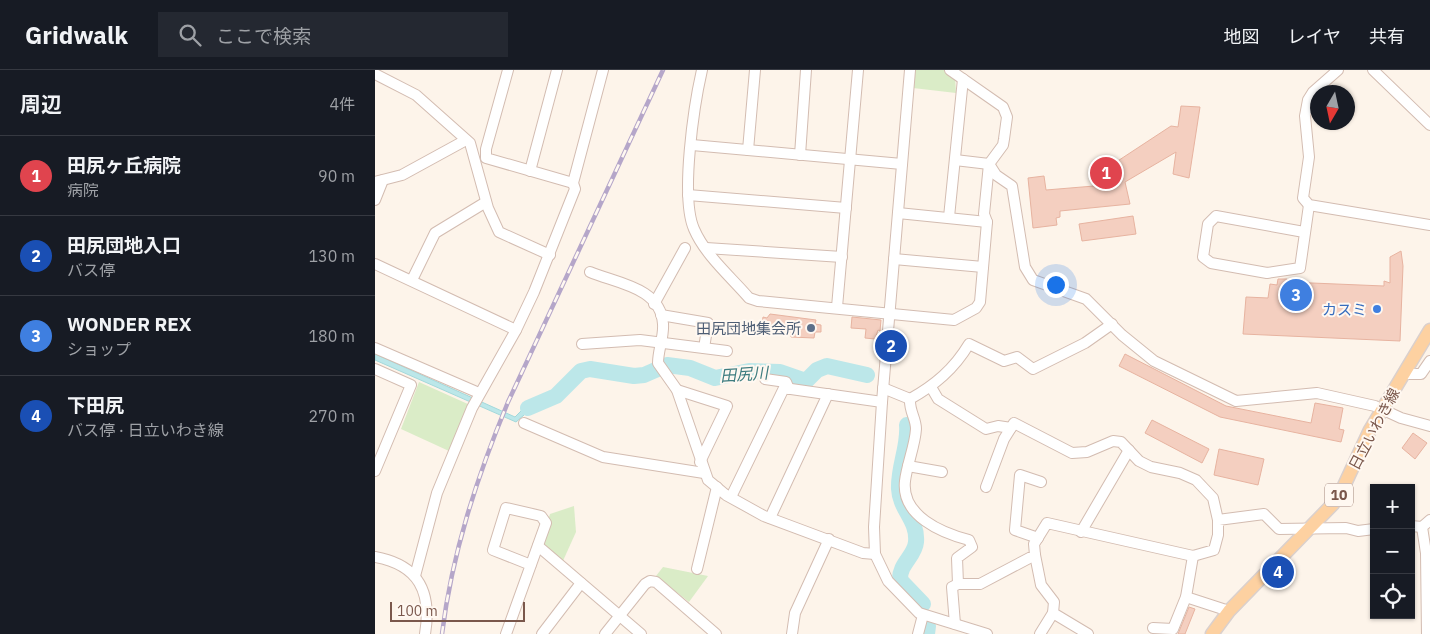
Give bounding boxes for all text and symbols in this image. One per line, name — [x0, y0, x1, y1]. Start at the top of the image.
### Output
search box — [158, 12, 508, 57]
text: Gridwalk — [25, 19, 128, 51]
icon: search — [176, 21, 204, 49]
text: ここで検索 — [216, 24, 311, 48]
text: 地図 — [1224, 25, 1260, 48]
text: レイヤ — [1288, 25, 1341, 48]
text: 共有 — [1369, 25, 1405, 48]
north arrow — [1310, 85, 1355, 130]
text: 周辺 — [20, 90, 62, 118]
text: 4件 — [329, 94, 355, 114]
text: 田尻ヶ丘病院 — [67, 153, 181, 177]
pin: 1 — [1090, 154, 1122, 192]
text: 1 — [31, 166, 41, 186]
text: 90 m — [318, 166, 355, 186]
text: 病院 — [67, 180, 99, 200]
text: 田尻団地入口 — [67, 233, 181, 257]
text: 2 — [31, 246, 41, 266]
text: 130 m — [308, 246, 355, 266]
text: バス停 — [67, 260, 115, 280]
your location — [1043, 272, 1069, 298]
pin: 3 — [1280, 276, 1312, 314]
place label: カスミ — [1322, 300, 1367, 319]
marker: カスミ — [1371, 303, 1383, 315]
text: WONDER REX — [67, 312, 192, 336]
place label: 田尻団地集会所 — [696, 319, 801, 338]
marker: 田尻団地集会所 — [805, 322, 817, 334]
text: 3 — [31, 326, 41, 346]
text: 180 m — [308, 326, 355, 346]
pin: 2 — [875, 327, 907, 365]
text: ショップ — [67, 339, 131, 359]
water label: 田尻川 — [719, 362, 771, 386]
street label: 日立いわき線 — [1344, 385, 1404, 473]
text: 下田尻 — [67, 393, 124, 417]
text: 4 — [31, 406, 41, 426]
text: 270 m — [308, 406, 355, 426]
text: バス停 · 日立いわき線 — [67, 420, 224, 440]
road number: 10 — [1325, 484, 1353, 506]
map controls — [1370, 484, 1415, 619]
button: + — [1370, 484, 1415, 529]
button: − — [1370, 529, 1415, 574]
pin: 4 — [1262, 553, 1294, 591]
button: locate — [1370, 574, 1415, 619]
scale bar — [390, 599, 525, 622]
text: 100 m — [397, 602, 438, 620]

